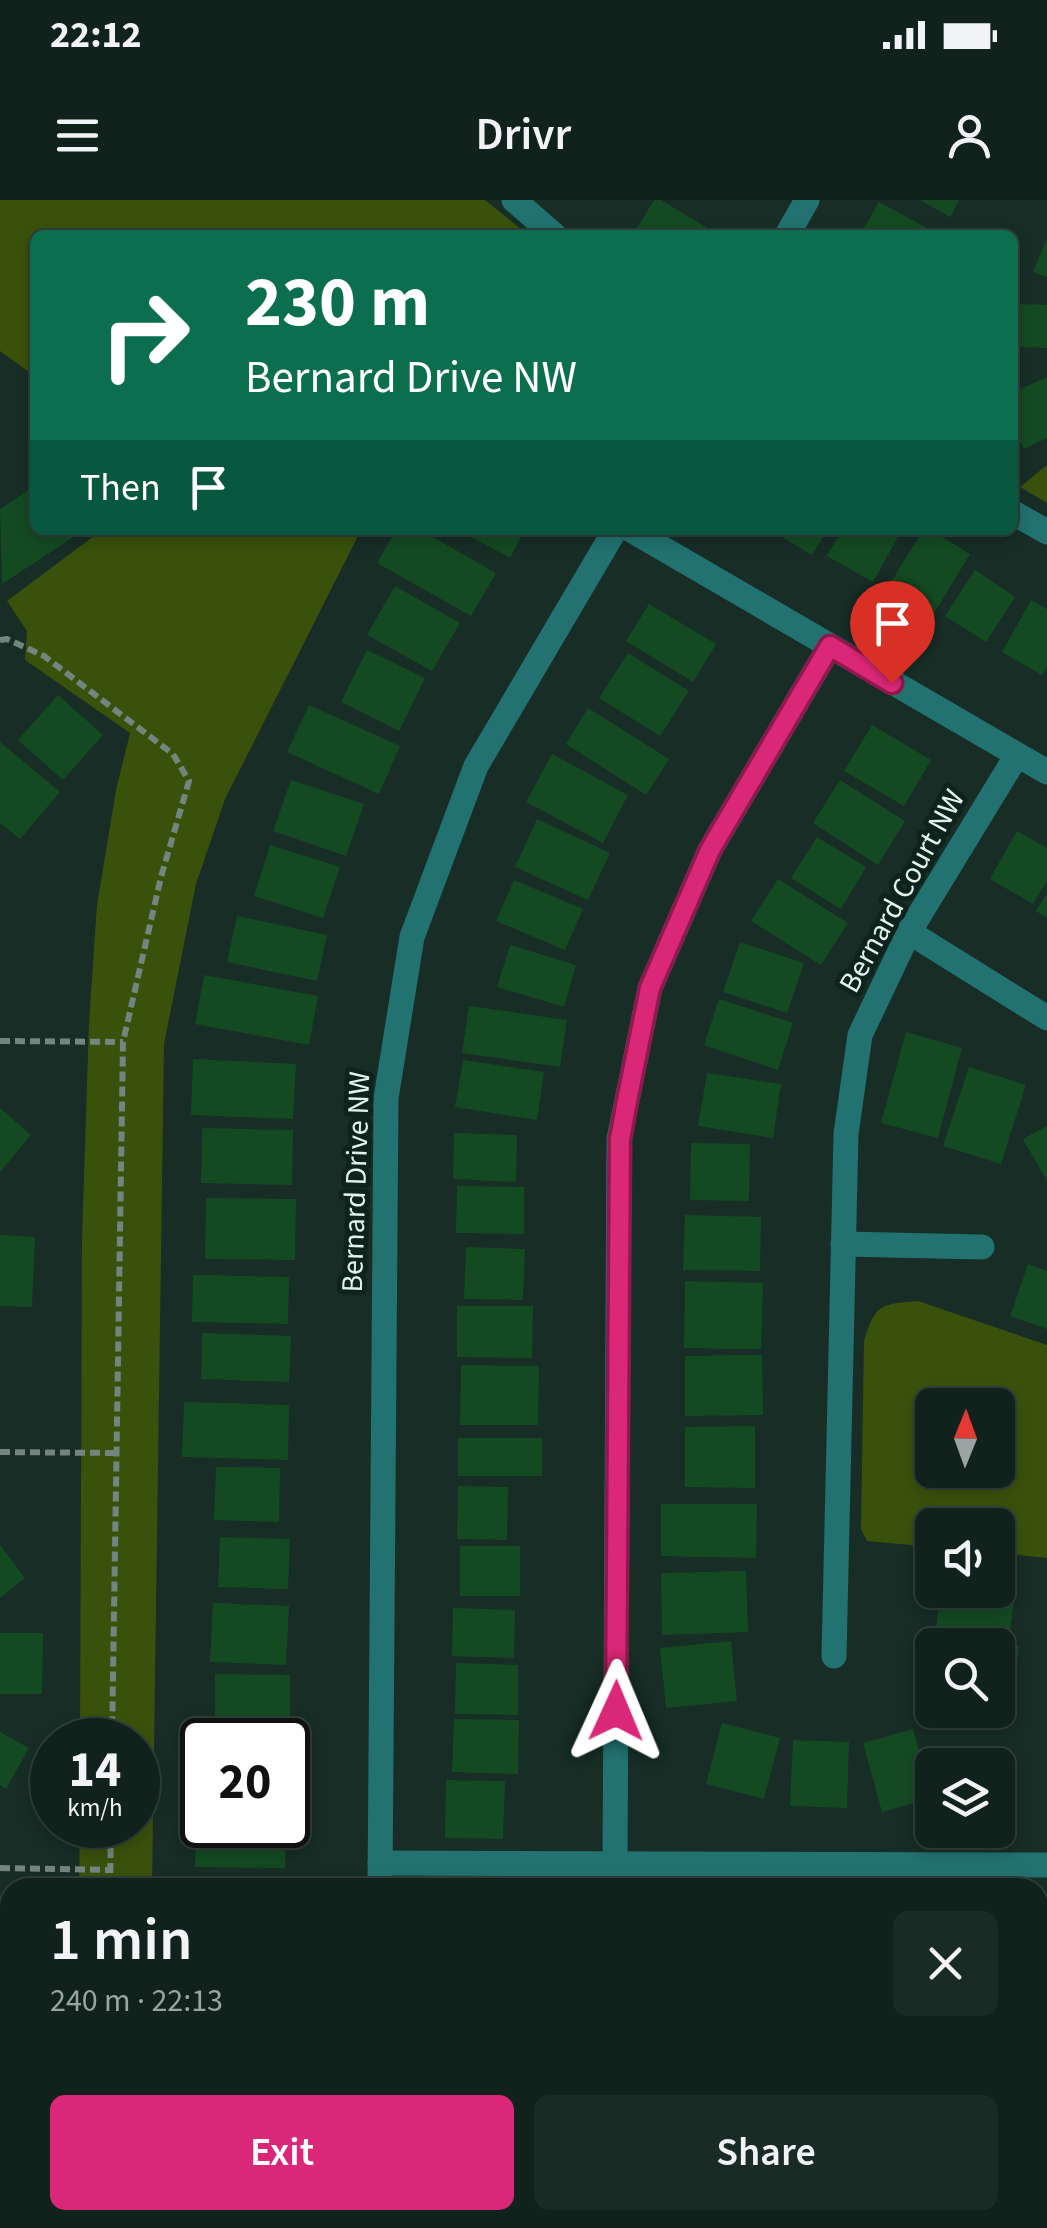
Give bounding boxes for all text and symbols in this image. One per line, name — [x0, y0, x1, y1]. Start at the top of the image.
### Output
text: 22:12 — [50, 8, 142, 62]
text: Drivr — [476, 103, 571, 167]
icon: menu — [50, 108, 105, 163]
icon: person — [942, 108, 997, 163]
text: 230 m — [245, 253, 430, 353]
icon: right — [80, 270, 210, 400]
text: Bernard Drive NW — [245, 346, 577, 410]
icon: arrive — [181, 460, 236, 515]
text: Then — [80, 461, 161, 515]
pin — [850, 581, 935, 684]
icon: arrive — [865, 596, 920, 651]
street label: Bernard Court NW — [828, 782, 976, 1000]
street label: Bernard Drive NW — [331, 1071, 381, 1293]
north arrow — [915, 1388, 1015, 1488]
map controls — [915, 1388, 1015, 1848]
button: sound — [915, 1508, 1015, 1608]
button: search — [915, 1628, 1015, 1728]
position arrow — [564, 1659, 668, 1763]
speed limit sign: 20 — [180, 1718, 310, 1848]
text: 14 — [69, 1735, 121, 1806]
button: layers — [915, 1748, 1015, 1848]
text: km/h — [67, 1790, 123, 1826]
text: 1 min — [50, 1898, 193, 1983]
button: close — [893, 1911, 998, 2016]
text: 240 m · 22:13 — [50, 1978, 223, 2024]
button: Exit — [50, 2095, 514, 2210]
button: Share — [534, 2095, 998, 2210]

